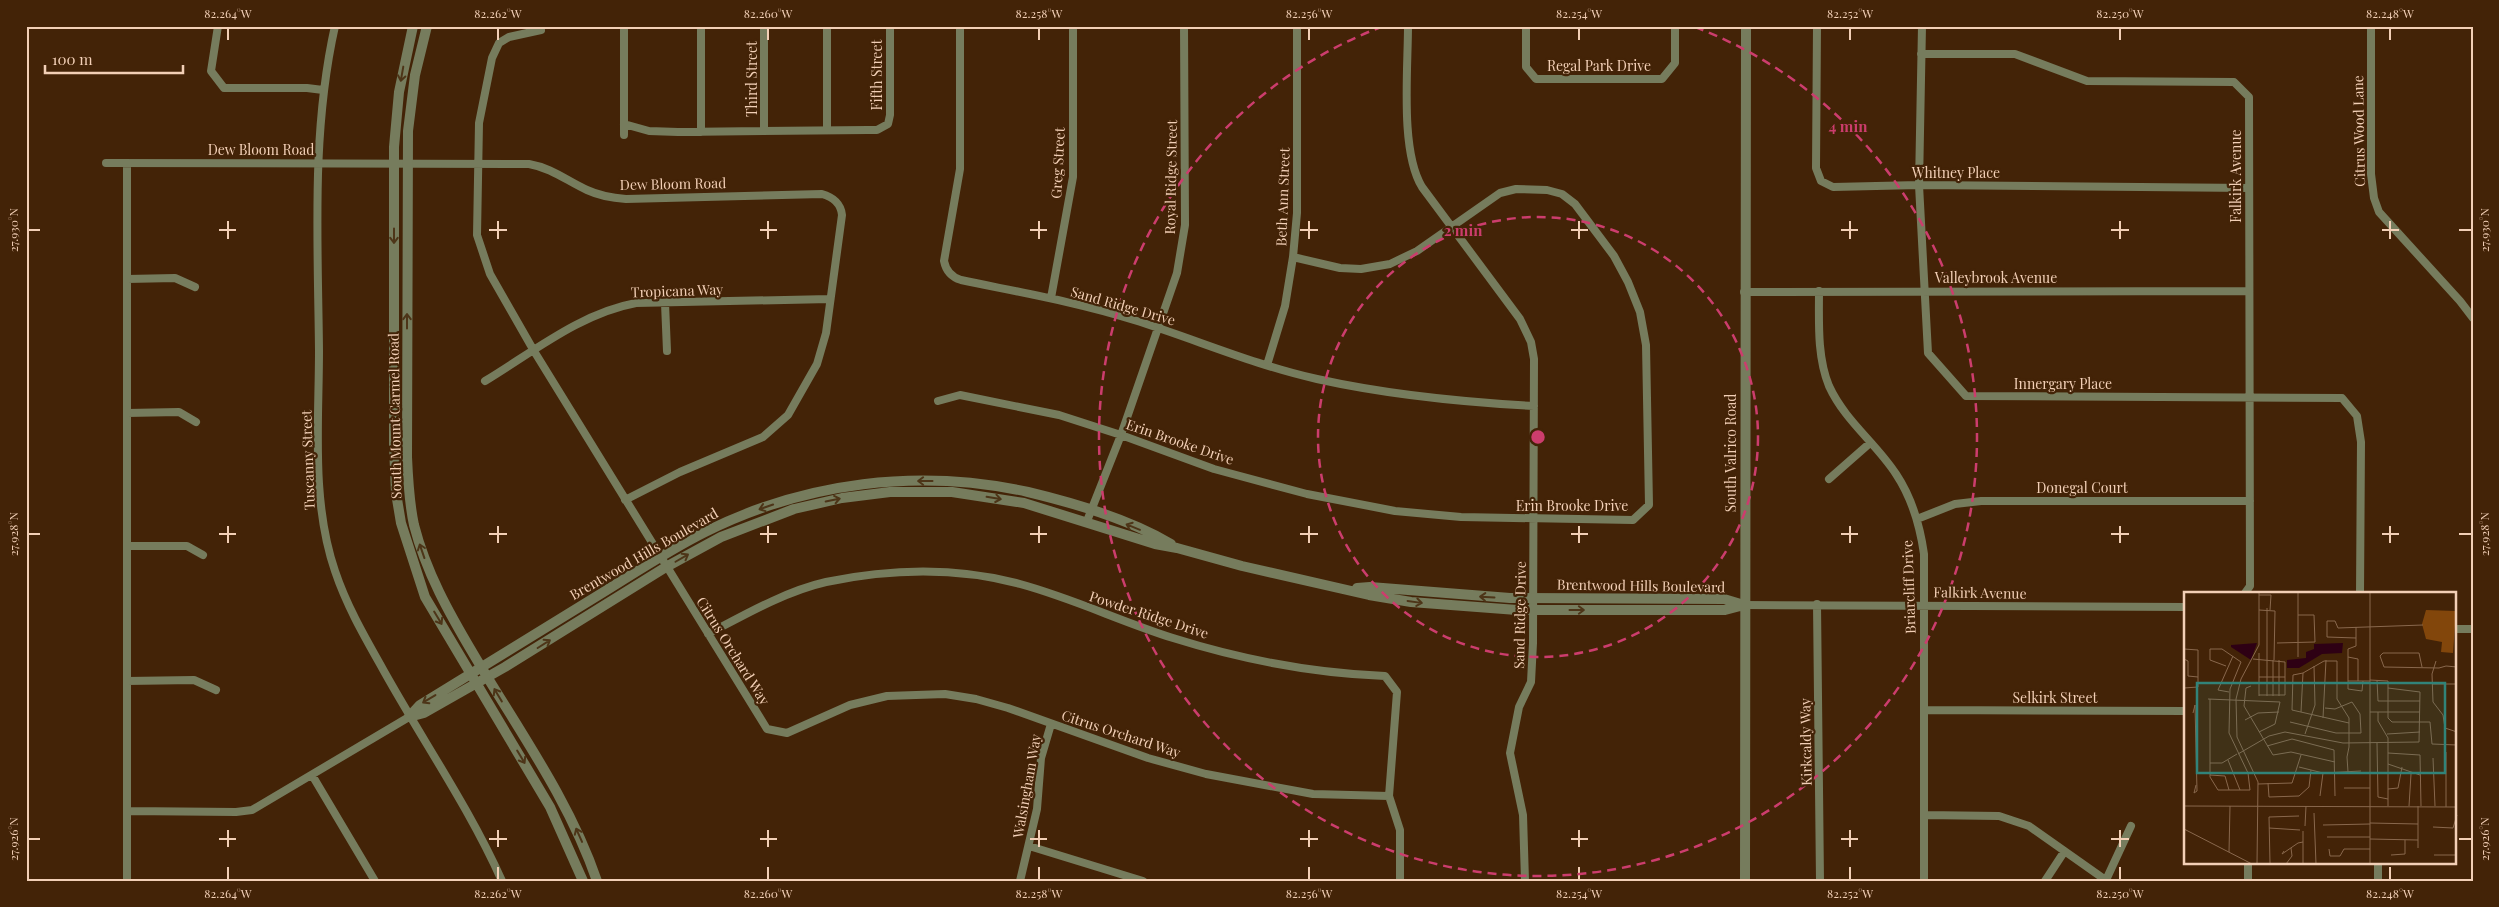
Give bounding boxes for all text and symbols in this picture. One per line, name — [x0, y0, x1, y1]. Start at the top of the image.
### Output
text: 82.264°W — [204, 5, 252, 21]
text: 82.262°W — [474, 5, 522, 21]
text: 82.260°W — [744, 5, 792, 21]
text: 82.258°W — [1016, 5, 1063, 21]
text: 82.256°W — [1286, 5, 1332, 21]
text: 82.254°W — [1556, 5, 1602, 21]
text: 82.252°W — [1827, 5, 1873, 21]
text: 82.250°W — [2096, 5, 2144, 21]
text: 82.248°W — [2366, 5, 2414, 21]
street label: Fifth Street — [867, 38, 886, 110]
street label: Third Street — [742, 40, 761, 117]
scale bar — [45, 42, 182, 74]
text: 100 m — [52, 49, 93, 69]
street label: Regal Park Drive — [1547, 56, 1651, 75]
one-way arrow — [397, 65, 407, 81]
street label: Citrus Wood Lane — [2348, 75, 2369, 187]
text: 4 min — [1829, 116, 1868, 136]
street label: Royal Ridge Street — [1160, 118, 1181, 235]
street label: Greg Street — [1046, 126, 1069, 199]
street label: Falkirk Avenue — [2226, 129, 2245, 223]
street label: Dew Bloom Road — [208, 140, 314, 159]
street label: Beth Ann Street — [1271, 146, 1294, 247]
street label: Whitney Place — [1911, 163, 2000, 182]
street label: Dew Bloom Road — [620, 173, 726, 194]
text: 27.930°N — [5, 207, 21, 252]
text: 27.930°N — [2476, 207, 2492, 252]
text: 2 min — [1444, 220, 1483, 240]
one-way arrow — [389, 227, 399, 243]
street label: Valleybrook Avenue — [1934, 268, 2057, 287]
street label: Tropicana Way — [630, 279, 724, 302]
street label: Sand Ridge Drive — [1069, 282, 1178, 330]
one-way arrow — [402, 313, 412, 329]
street label: South Mount Carmel Road — [384, 333, 405, 499]
street label: Innergary Place — [2014, 374, 2112, 393]
street label: South Valrico Road — [1721, 394, 1740, 512]
street label: Tuscanny Street — [296, 409, 319, 510]
street label: Erin Brooke Drive — [1124, 414, 1237, 469]
centre of rings — [1529, 428, 1547, 446]
one-way arrow — [917, 476, 933, 485]
street label: Donegal Court — [2036, 478, 2129, 497]
one-way arrow — [986, 493, 1002, 503]
one-way arrow — [824, 495, 840, 504]
street label: Erin Brooke Drive — [1516, 496, 1628, 515]
street label: Brentwood Hills Boulevard — [566, 503, 721, 604]
one-way arrow — [758, 503, 774, 512]
text: 27.928°N — [5, 512, 21, 556]
text: 27.928°N — [2476, 512, 2492, 556]
one-way arrow — [1126, 522, 1141, 531]
street label: Briarcliff Drive — [1897, 540, 1920, 634]
one-way arrow — [417, 544, 427, 560]
one-way arrow — [674, 552, 688, 562]
street label: Sand Ridge Drive — [1509, 561, 1530, 669]
street label: Brentwood Hills Boulevard — [1557, 575, 1725, 596]
street label: Falkirk Avenue — [1933, 582, 2027, 603]
street label: Powder Ridge Drive — [1087, 586, 1211, 643]
one-way arrow — [1479, 592, 1495, 601]
inset map — [2184, 592, 2456, 864]
street label: Citrus Orchard Way — [692, 593, 774, 708]
one-way arrow — [1407, 597, 1423, 607]
one-way arrow — [1568, 605, 1585, 615]
one-way arrow — [433, 610, 443, 624]
one-way arrow — [536, 638, 550, 648]
one-way arrow — [492, 688, 502, 702]
street label: Selkirk Street — [2012, 688, 2099, 707]
one-way arrow — [422, 695, 436, 705]
street label: Kirkcaldy Way — [1795, 698, 1816, 786]
street label: Citrus Orchard Way — [1059, 705, 1183, 762]
street label: Walsingham Way — [1008, 732, 1045, 840]
one-way arrow — [517, 750, 527, 764]
text: 27.926°N — [5, 817, 21, 861]
text: 27.926°N — [2476, 817, 2492, 861]
one-way arrow — [573, 828, 583, 843]
text: 82.264°W — [204, 885, 252, 901]
text: 82.262°W — [474, 885, 522, 901]
text: 82.260°W — [744, 885, 792, 901]
text: 82.258°W — [1016, 885, 1063, 901]
text: 82.256°W — [1286, 885, 1332, 901]
text: 82.254°W — [1556, 885, 1602, 901]
text: 82.252°W — [1827, 885, 1873, 901]
text: 82.250°W — [2096, 885, 2144, 901]
text: 82.248°W — [2366, 885, 2414, 901]

